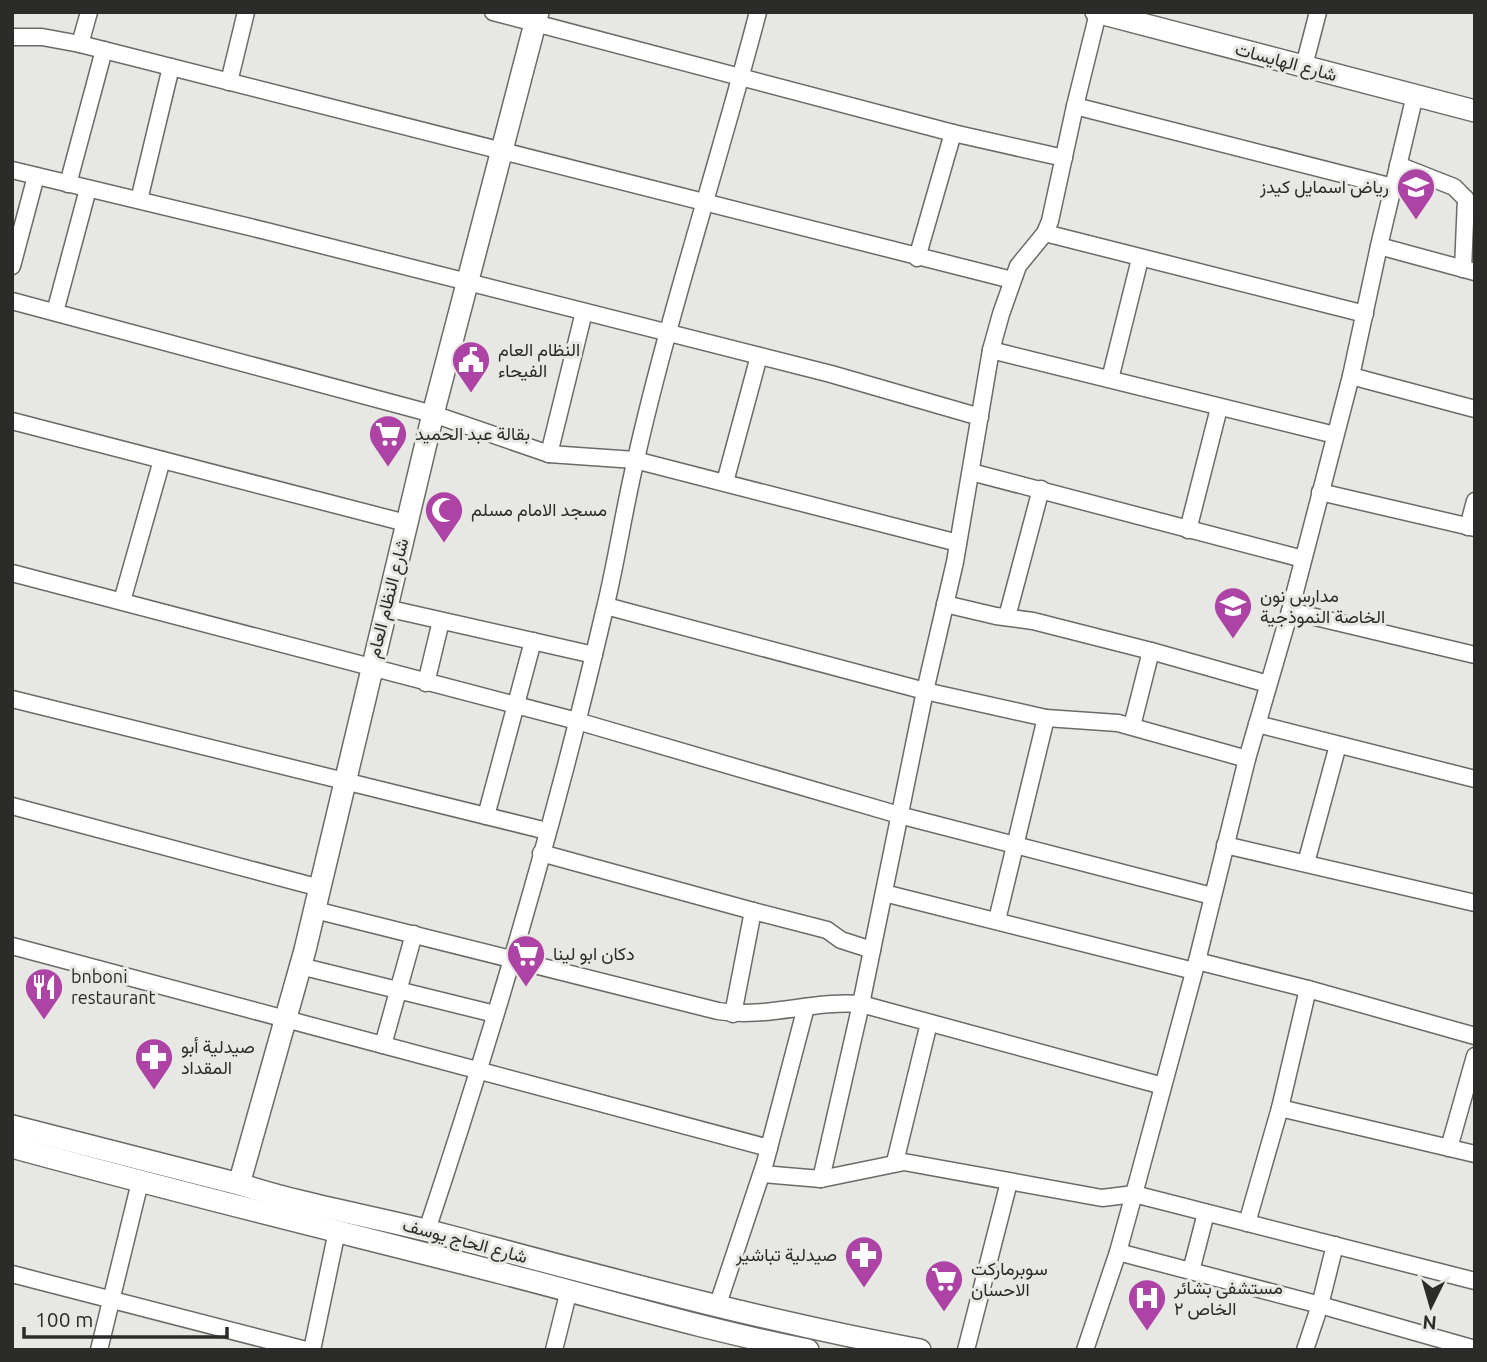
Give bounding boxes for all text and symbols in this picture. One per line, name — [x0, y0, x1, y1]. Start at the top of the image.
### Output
street label: شارع الهايسات — [1232, 38, 1339, 87]
school or university icon: رياض اسمايل كيدز — [1395, 166, 1437, 221]
place label: رياض اسمايل كيدز — [1259, 176, 1389, 198]
public building icon: النظام العام الفيحاء — [450, 339, 492, 394]
place label: النظام العام الفيحاء — [498, 339, 580, 381]
supermarket icon: بقالة عبد الحميد — [367, 413, 409, 468]
place label: بقالة عبد الحميد — [415, 423, 530, 444]
mosque icon: مسجد الامام مسلم — [423, 489, 465, 544]
place label: مسجد الامام مسلم — [471, 499, 607, 522]
street label: شارع النظام العام — [363, 536, 414, 660]
school or university icon: مدارس نون الخاصة النموذجية — [1212, 585, 1254, 640]
place label: مدارس نون الخاصة النموذجية — [1260, 585, 1385, 628]
supermarket icon: دكان ابو لينا — [505, 933, 547, 988]
place label: دكان ابو لينا — [553, 943, 635, 965]
restaurant icon: bnboni restaurant — [23, 966, 65, 1021]
place label: bnboni restaurant — [71, 966, 156, 1007]
pharmacy icon: صيدلية أبو المقداد — [133, 1036, 175, 1091]
place label: صيدلية أبو المقداد — [181, 1036, 255, 1077]
street label: شارع الحاج يوسف — [400, 1214, 530, 1269]
pharmacy icon: صيدلية تباشير — [843, 1234, 885, 1289]
place label: صيدلية تباشير — [735, 1244, 837, 1266]
supermarket icon: سوبرماركت الاحسان — [923, 1258, 965, 1313]
place label: سوبرماركت الاحسان — [971, 1258, 1048, 1300]
north arrow — [1396, 1271, 1466, 1341]
hospital icon: مستشفى بشائر الخاص ٢ — [1126, 1277, 1168, 1332]
place label: مستشفى بشائر الخاص ٢ — [1173, 1277, 1283, 1320]
scale bar — [24, 1296, 228, 1340]
text: 100 m — [35, 1307, 93, 1331]
text: N — [1421, 1311, 1438, 1335]

